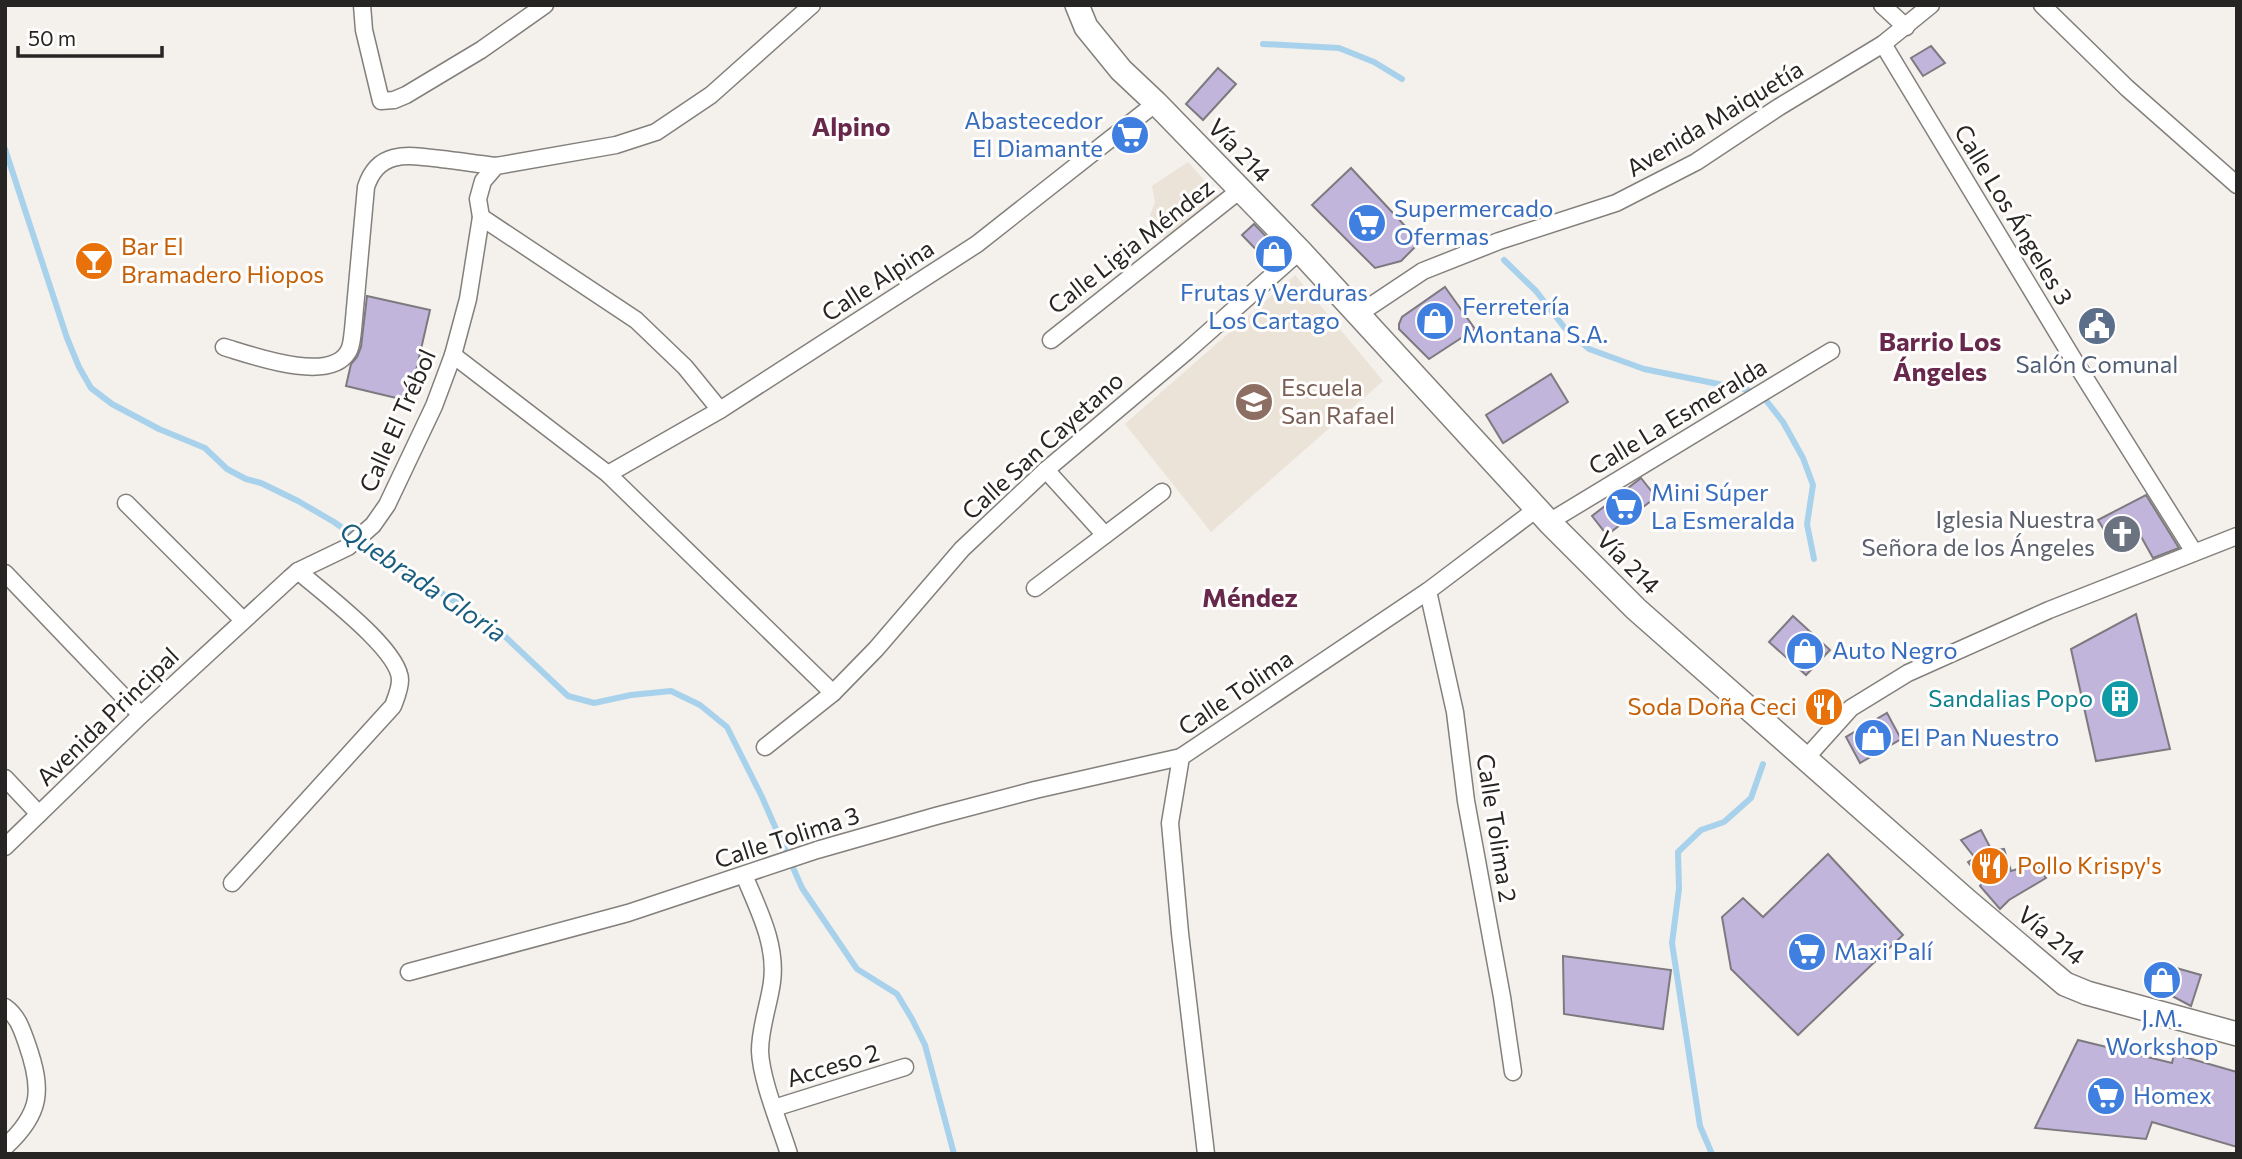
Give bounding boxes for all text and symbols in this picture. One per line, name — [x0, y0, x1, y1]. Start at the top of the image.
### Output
scale bar — [18, 14, 161, 58]
text: 50 m — [28, 25, 76, 50]
street label: Avenida Maiquetía — [1621, 54, 1808, 182]
place label: Abastecedor El Diamante — [964, 105, 1103, 162]
district label: Alpino — [812, 110, 890, 141]
street label: Vía 214 — [1203, 112, 1277, 188]
supermarket icon: Abastecedor El Diamante — [1109, 114, 1151, 156]
street label: Calle Los Ángeles 3 — [1949, 119, 2080, 310]
street label: Calle Ligia Méndez — [1041, 172, 1219, 320]
place label: Supermercado Ofermas — [1394, 193, 1553, 250]
supermarket icon: Supermercado Ofermas — [1346, 202, 1388, 244]
place label: Bar El Bramadero Hiopos — [121, 231, 324, 288]
street label: Calle Alpina — [816, 233, 939, 327]
shop icon: Frutas y Verduras Los Cartago — [1253, 233, 1295, 275]
bar icon: Bar El Bramadero Hiopos — [73, 240, 115, 282]
place label: Frutas y Verduras Los Cartago — [1180, 277, 1368, 334]
place label: Ferretería Montana S.A. — [1462, 291, 1608, 348]
shop icon: Ferretería Montana S.A. — [1414, 300, 1456, 342]
public building icon: Salón Comunal — [2076, 305, 2118, 347]
district label: Barrio Los Ángeles — [1879, 325, 2001, 386]
street label: Calle El Trébol — [352, 344, 441, 496]
place label: Salón Comunal — [2016, 349, 2178, 378]
street label: Calle La Esmeralda — [1583, 351, 1771, 480]
street label: Calle San Cayetano — [955, 365, 1129, 525]
place label: Escuela San Rafael — [1281, 372, 1395, 429]
school or university icon: Escuela San Rafael — [1233, 381, 1275, 423]
place label: Mini Súper La Esmeralda — [1651, 477, 1795, 534]
supermarket icon: Mini Súper La Esmeralda — [1603, 486, 1645, 528]
place label: Iglesia Nuestra Señora de los Ángeles — [1861, 504, 2095, 561]
church icon: Iglesia Nuestra Señora de los Ángeles — [2101, 513, 2143, 555]
water label: Quebrada Gloria — [335, 514, 513, 648]
street label: Vía 214 — [1591, 524, 1667, 600]
district label: Méndez — [1202, 581, 1298, 612]
shop icon: Auto Negro — [1784, 630, 1826, 672]
place label: Auto Negro — [1832, 635, 1958, 664]
street label: Avenida Principal — [30, 641, 184, 791]
street label: Calle Tolima — [1172, 643, 1298, 741]
building icon: Sandalias Popo — [2099, 678, 2141, 720]
place label: Sandalias Popo — [1928, 683, 2093, 712]
restaurant icon: Soda Doña Ceci — [1803, 686, 1845, 728]
place label: Soda Doña Ceci — [1628, 691, 1797, 720]
shop icon: El Pan Nuestro — [1852, 717, 1894, 759]
place label: El Pan Nuestro — [1900, 722, 2059, 751]
street label: Calle Tolima 2 — [1471, 751, 1524, 904]
street label: Calle Tolima 3 — [711, 800, 863, 874]
restaurant icon: Pollo Krispy's — [1969, 845, 2011, 887]
place label: Pollo Krispy's — [2017, 850, 2162, 879]
street label: Vía 214 — [2013, 899, 2091, 970]
supermarket icon: Maxi Palí — [1786, 931, 1828, 973]
place label: Maxi Palí — [1834, 936, 1934, 965]
shop icon: J.M. Workshop — [2141, 959, 2183, 1001]
place label: J.M. Workshop — [2106, 1003, 2218, 1060]
street label: Acceso 2 — [783, 1037, 883, 1092]
supermarket icon: Homex — [2085, 1075, 2127, 1117]
place label: Homex — [2133, 1080, 2212, 1109]

